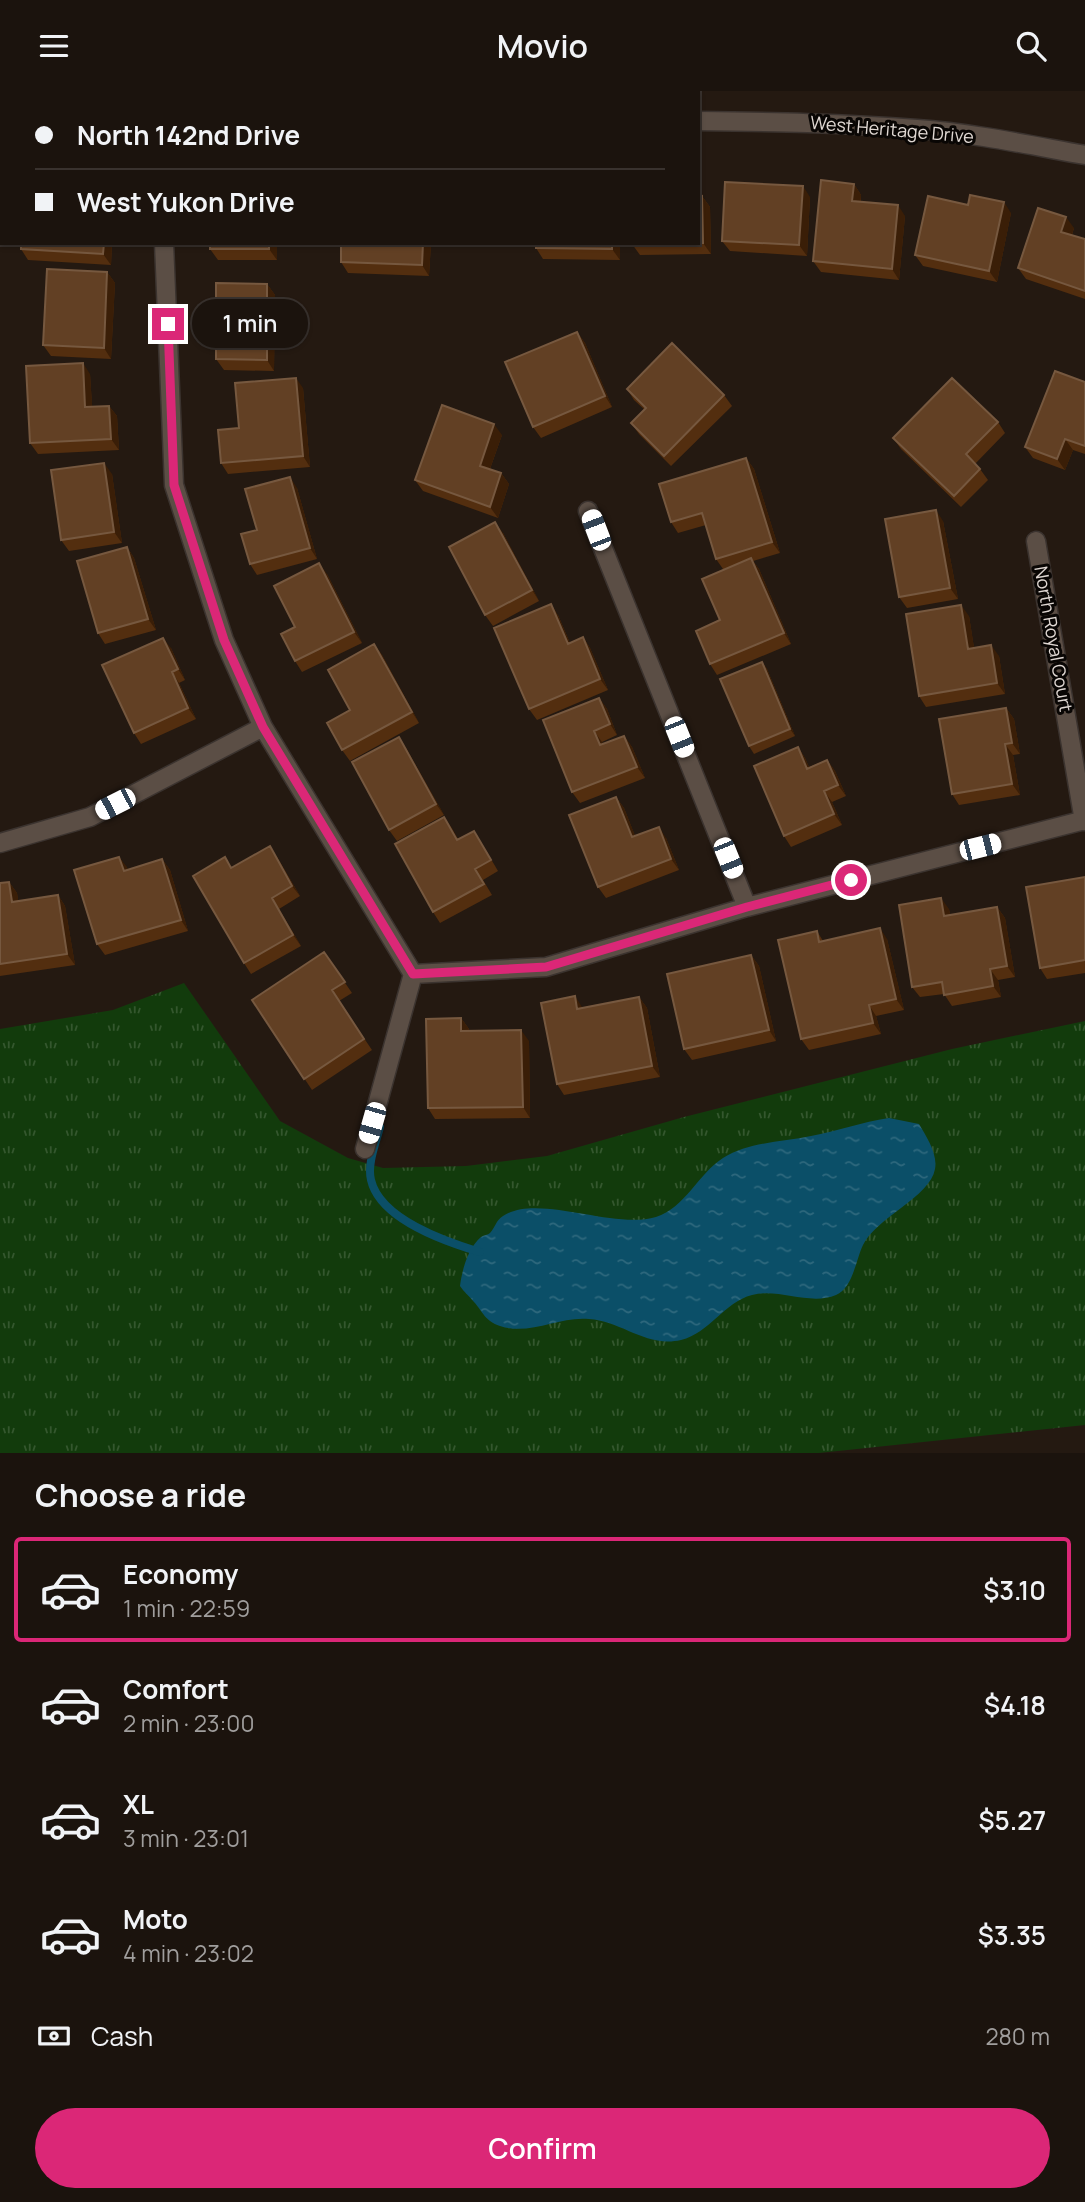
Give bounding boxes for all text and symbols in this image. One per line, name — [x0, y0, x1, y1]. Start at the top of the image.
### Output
text: Movio — [497, 24, 588, 68]
icon: menu — [35, 27, 73, 65]
icon: search — [1012, 27, 1050, 65]
street label: West Heritage Drive — [809, 110, 975, 148]
text: North 142nd Drive — [77, 117, 300, 153]
text: West Yukon Drive — [77, 184, 295, 220]
callout: 1 min — [192, 299, 308, 349]
text: 1 min — [223, 307, 277, 339]
route end — [152, 308, 184, 340]
car — [579, 507, 614, 553]
street label: North Royal Court — [1029, 564, 1079, 714]
car — [662, 714, 697, 760]
car — [92, 785, 139, 823]
car — [958, 832, 1003, 862]
car — [711, 835, 746, 881]
route start — [835, 864, 867, 896]
car — [357, 1100, 388, 1146]
text: Choose a ride — [35, 1473, 246, 1517]
text: Economy — [123, 1556, 238, 1592]
icon: car — [39, 1558, 102, 1621]
text: $3.10 — [983, 1572, 1046, 1608]
text: 1 min · 22:59 — [123, 1592, 250, 1624]
text: Comfort — [123, 1671, 229, 1707]
icon: car — [39, 1673, 102, 1736]
text: $4.18 — [984, 1687, 1046, 1723]
text: 2 min · 23:00 — [123, 1707, 254, 1739]
text: XL — [123, 1786, 154, 1822]
icon: car — [39, 1788, 102, 1851]
text: $5.27 — [979, 1802, 1046, 1838]
text: 3 min · 23:01 — [123, 1822, 249, 1854]
text: Moto — [123, 1901, 188, 1937]
icon: car — [39, 1903, 102, 1966]
text: $3.35 — [978, 1917, 1046, 1953]
text: 4 min · 23:02 — [123, 1937, 254, 1969]
icon: cash — [35, 2017, 73, 2055]
text: Cash — [91, 2018, 153, 2054]
text: 280 m — [985, 2020, 1050, 2052]
button: Confirm — [35, 2108, 1050, 2188]

